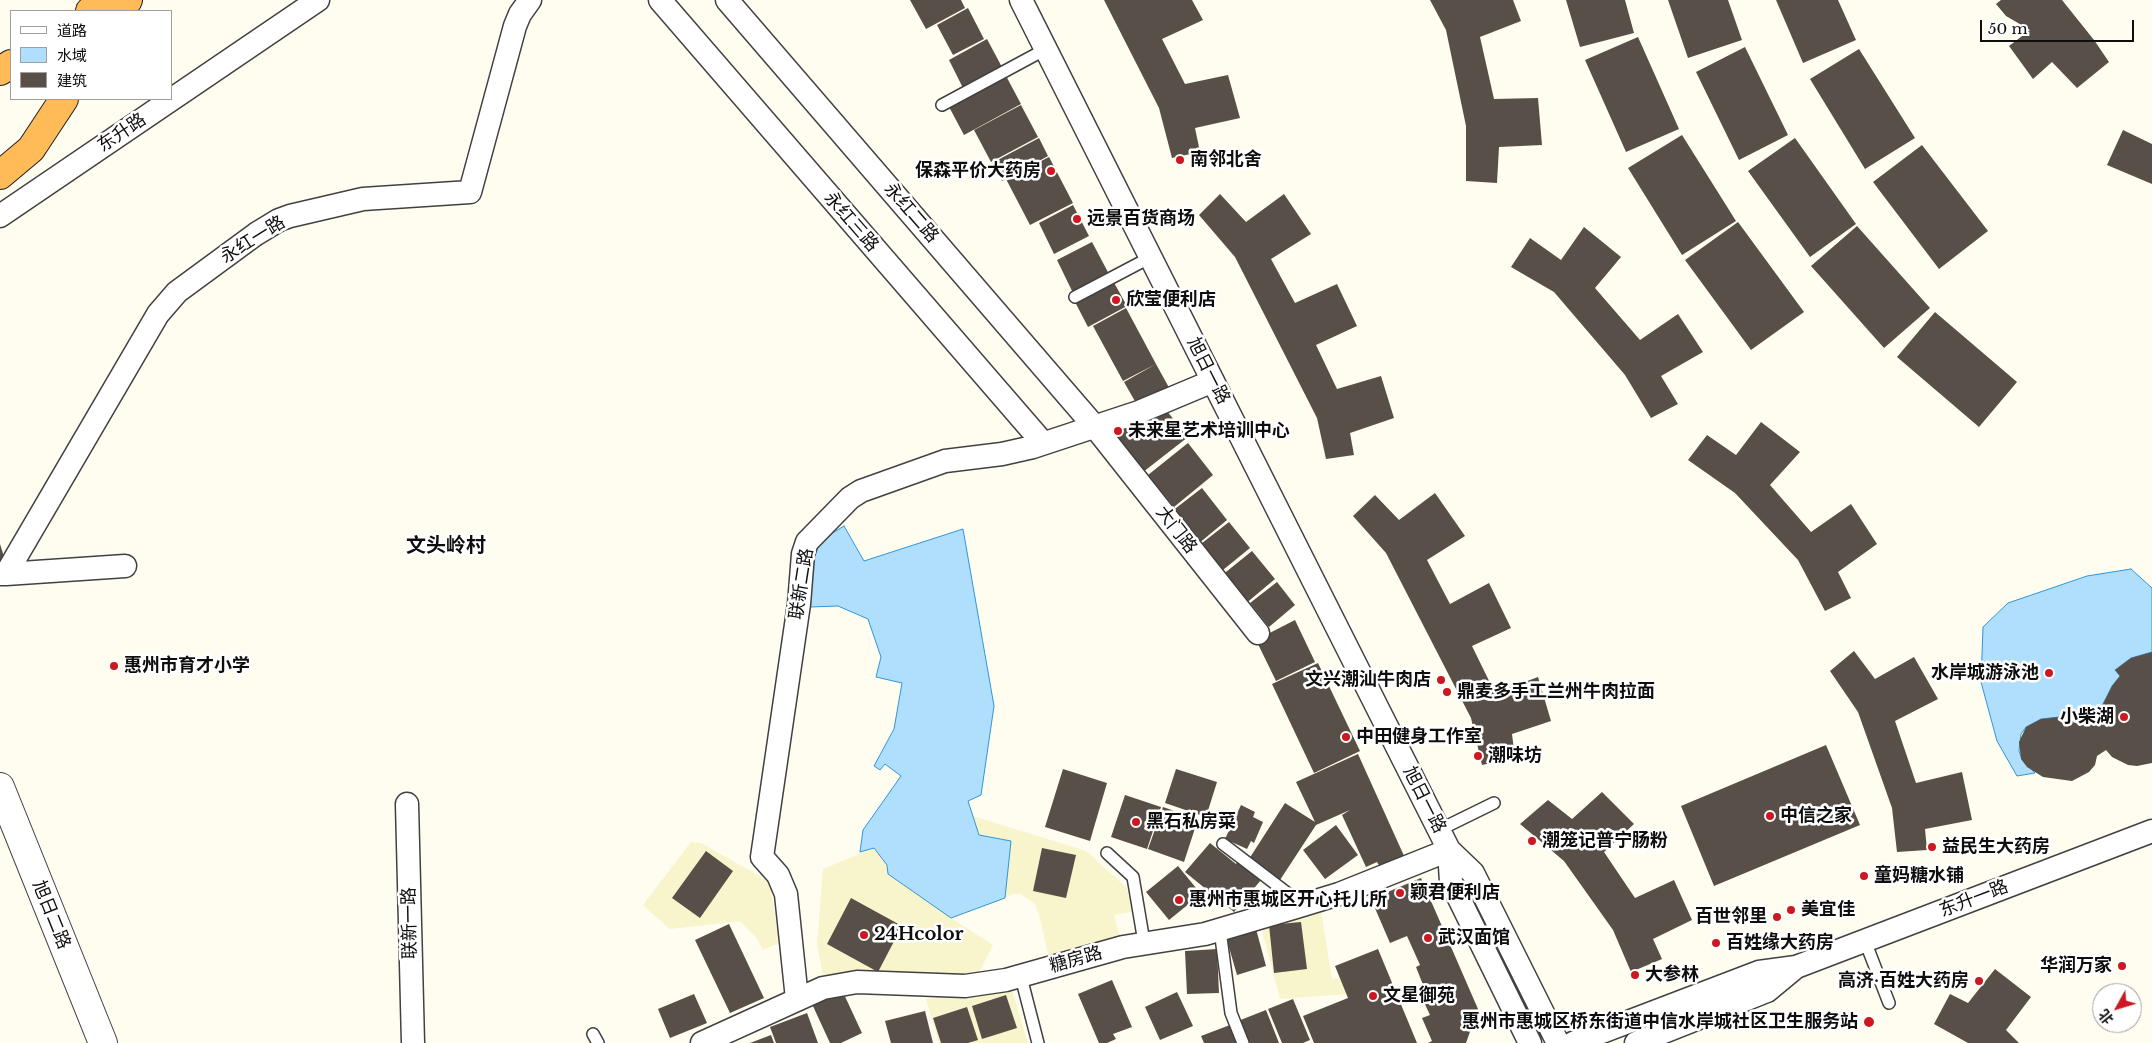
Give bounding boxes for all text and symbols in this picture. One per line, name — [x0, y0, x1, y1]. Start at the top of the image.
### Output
legend — [10, 10, 172, 100]
scale bar — [1982, 10, 2136, 42]
text: 50 m — [1988, 19, 2028, 38]
text: 道路 — [57, 21, 87, 40]
text: 水域 — [57, 46, 87, 65]
text: 建筑 — [57, 71, 87, 90]
street label: 东升路 — [94, 109, 150, 157]
place label: 南邻北舍 — [1190, 149, 1262, 171]
marker: 南邻北舍 — [1174, 154, 1186, 166]
place label: 保森平价大药房 — [915, 160, 1041, 182]
marker: 保森平价大药房 — [1045, 165, 1057, 177]
street label: 永红二路 — [879, 179, 943, 247]
street label: 永红三路 — [819, 188, 883, 256]
place label: 远景百货商场 — [1087, 208, 1195, 230]
street label: 永红一路 — [217, 212, 289, 268]
marker: 远景百货商场 — [1071, 213, 1083, 225]
place label: 欣莹便利店 — [1126, 289, 1216, 311]
marker: 欣莹便利店 — [1110, 294, 1122, 306]
street label: 旭日一路 — [1182, 334, 1234, 408]
place label: 未来星艺术培训中心 — [1128, 420, 1290, 442]
marker: 未来星艺术培训中心 — [1112, 425, 1124, 437]
street label: 大门路 — [1151, 502, 1201, 558]
district label: 文头岭村 — [406, 534, 486, 558]
street label: 联新二路 — [786, 547, 818, 621]
place label: 惠州市育才小学 — [124, 655, 250, 677]
marker: 惠州市育才小学 — [108, 660, 120, 672]
place label: 水岸城游泳池 — [1931, 662, 2039, 684]
marker: 水岸城游泳池 — [2043, 667, 2055, 679]
place label: 文兴潮汕牛肉店 — [1305, 669, 1431, 691]
marker: 文兴潮汕牛肉店 — [1435, 674, 1447, 686]
place label: 鼎麦多手工兰州牛肉拉面 — [1457, 681, 1655, 703]
marker: 鼎麦多手工兰州牛肉拉面 — [1441, 686, 1453, 698]
place label: 小柴湖 — [2060, 706, 2114, 728]
marker: 小柴湖 — [2118, 711, 2130, 723]
place label: 中田健身工作室 — [1356, 726, 1482, 748]
marker: 中田健身工作室 — [1340, 731, 1352, 743]
place label: 潮味坊 — [1488, 745, 1542, 767]
marker: 潮味坊 — [1472, 750, 1484, 762]
street label: 旭日一路 — [1398, 763, 1450, 837]
place label: 中信之家 — [1780, 805, 1852, 827]
marker: 中信之家 — [1764, 810, 1776, 822]
place label: 黑石私房菜 — [1146, 811, 1236, 833]
marker: 黑石私房菜 — [1130, 816, 1142, 828]
place label: 潮笼记普宁肠粉 — [1542, 830, 1668, 852]
marker: 潮笼记普宁肠粉 — [1526, 835, 1538, 847]
place label: 益民生大药房 — [1942, 836, 2050, 858]
marker: 益民生大药房 — [1926, 841, 1938, 853]
place label: 童妈糖水铺 — [1874, 865, 1964, 887]
marker: 童妈糖水铺 — [1858, 870, 1870, 882]
street label: 东升一路 — [1937, 876, 2011, 922]
street label: 旭日二路 — [28, 878, 74, 952]
place label: 颖君便利店 — [1410, 882, 1500, 904]
street label: 联新一路 — [399, 887, 421, 959]
marker: 颖君便利店 — [1394, 887, 1406, 899]
place label: 惠州市惠城区开心托儿所 — [1189, 889, 1387, 911]
marker: 惠州市惠城区开心托儿所 — [1173, 894, 1185, 906]
place label: 美宜佳 — [1801, 899, 1855, 921]
marker: 美宜佳 — [1785, 904, 1797, 916]
place label: 百世邻里 — [1695, 906, 1767, 928]
marker: 百世邻里 — [1771, 911, 1783, 923]
place label: 24Hcolor — [874, 924, 964, 946]
place label: 武汉面馆 — [1438, 927, 1510, 949]
marker: 24Hcolor — [858, 929, 870, 941]
marker: 武汉面馆 — [1422, 932, 1434, 944]
place label: 百姓缘大药房 — [1726, 932, 1834, 954]
marker: 百姓缘大药房 — [1710, 937, 1722, 949]
street label: 糖房路 — [1047, 942, 1105, 978]
place label: 华润万家 — [2040, 955, 2112, 977]
marker: 华润万家 — [2116, 960, 2128, 972]
place label: 大参林 — [1645, 964, 1699, 986]
marker: 大参林 — [1629, 969, 1641, 981]
place label: 高济·百姓大药房 — [1838, 970, 1969, 992]
marker: 高济·百姓大药房 — [1973, 975, 1985, 987]
north arrow — [2092, 983, 2142, 1033]
place label: 文星御苑 — [1383, 985, 1455, 1007]
marker: 文星御苑 — [1367, 990, 1379, 1002]
text: 北 — [2095, 1006, 2118, 1028]
place label: 惠州市惠城区桥东街道中信水岸城社区卫生服务站 — [1462, 1011, 1858, 1033]
marker: 惠州市惠城区桥东街道中信水岸城社区卫生服务站 — [1862, 1015, 1876, 1029]

